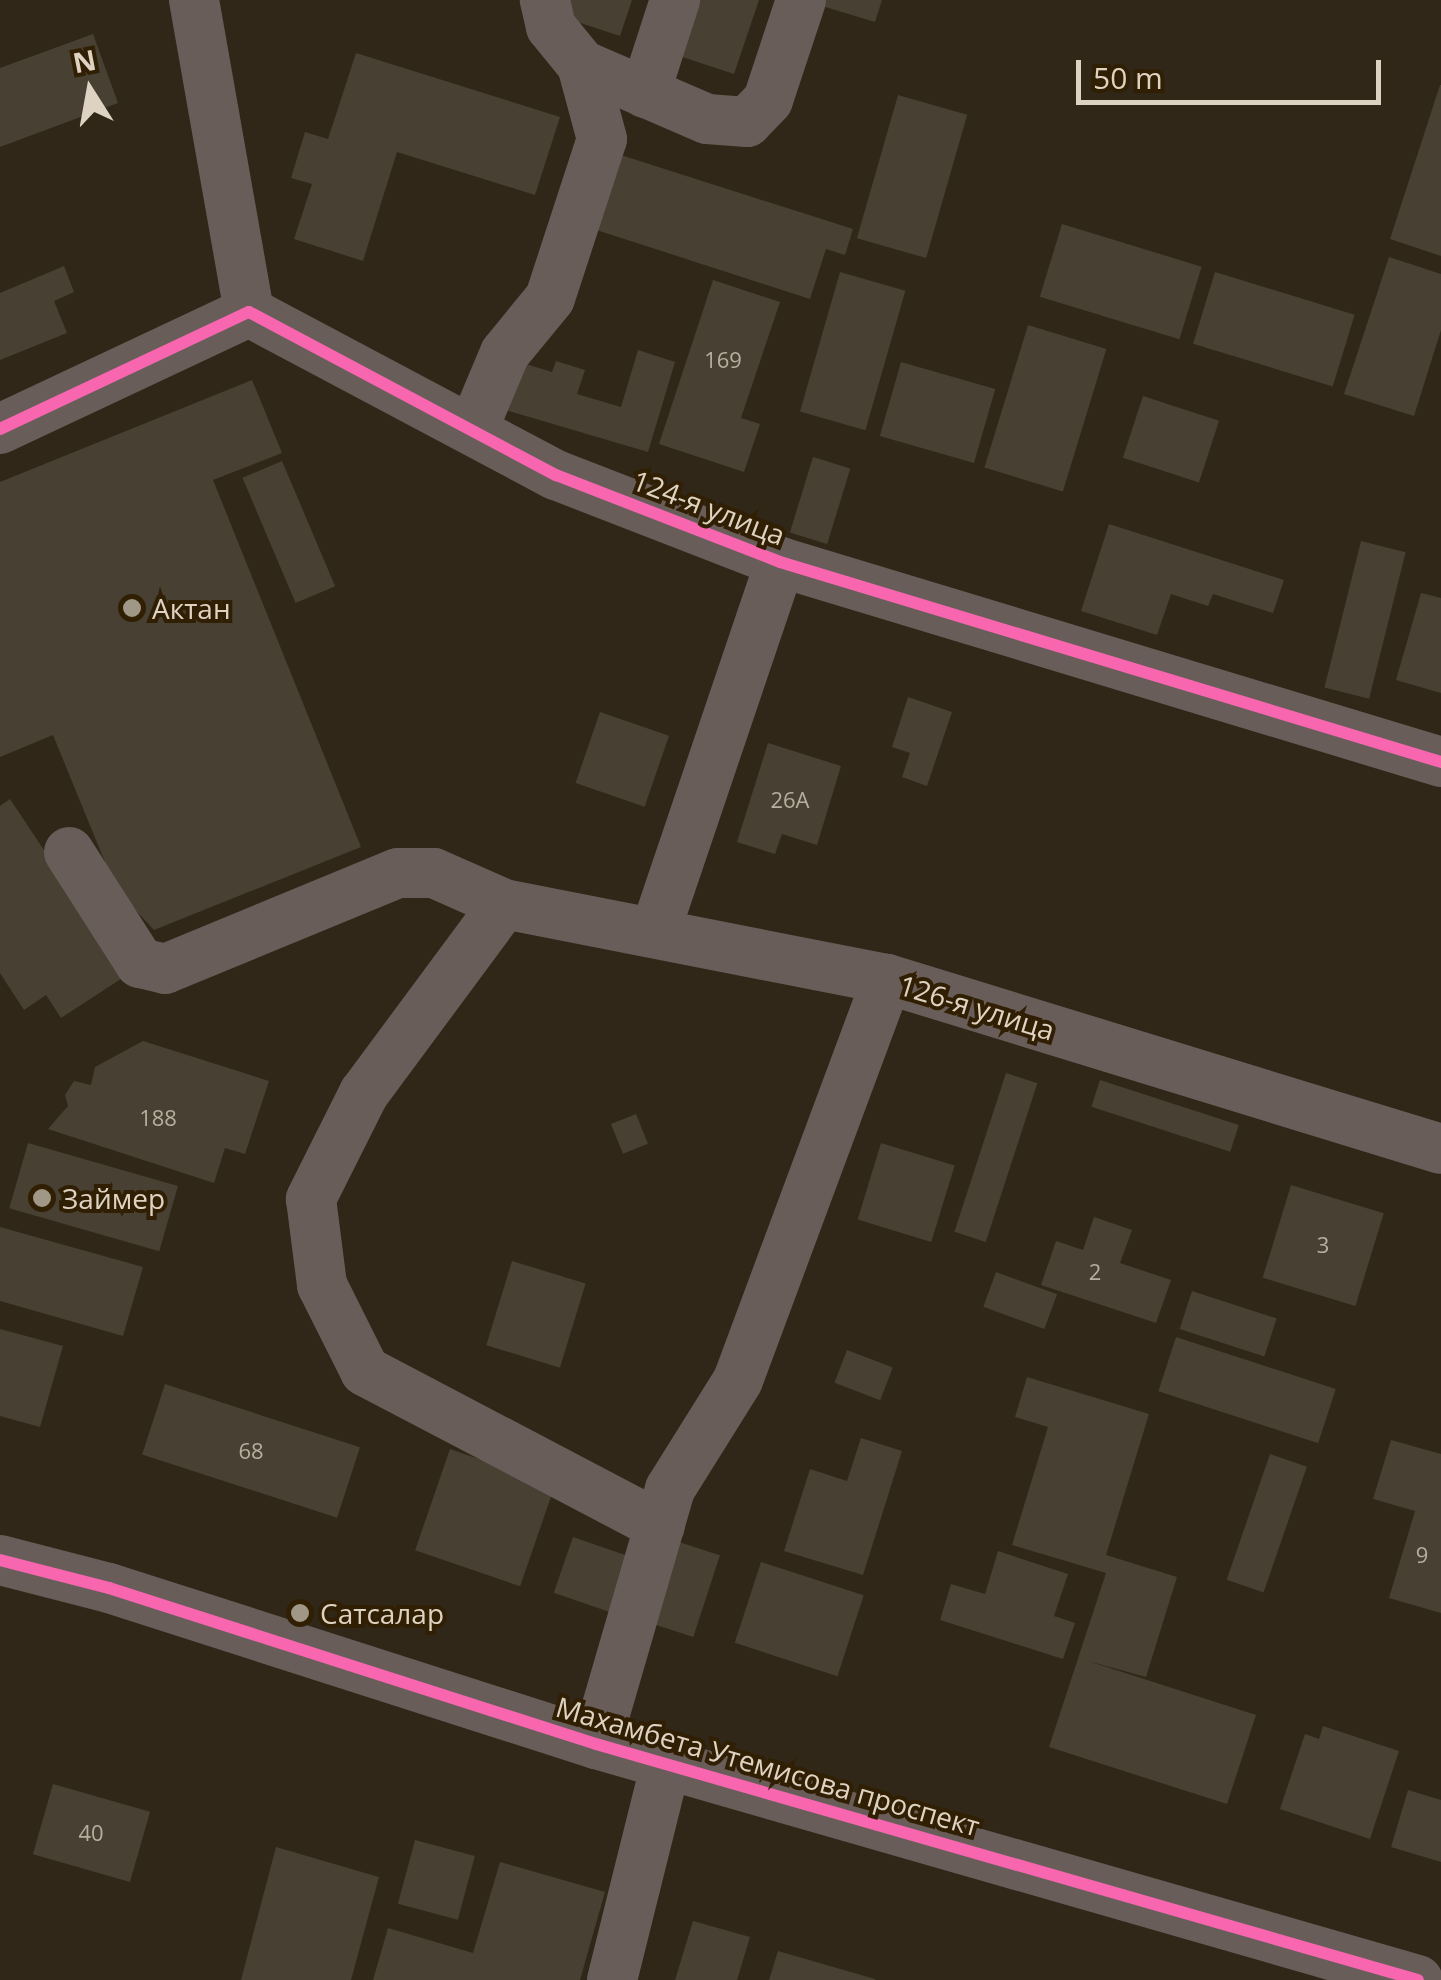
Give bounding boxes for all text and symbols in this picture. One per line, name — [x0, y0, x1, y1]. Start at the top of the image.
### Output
north arrow — [40, 40, 140, 140]
text: N — [69, 40, 99, 81]
scale bar — [1081, 40, 1386, 102]
text: 50 m — [1093, 57, 1163, 98]
house number: 169 — [704, 347, 742, 373]
street label: 124-я улица — [628, 463, 790, 551]
place label: Актан — [152, 591, 231, 625]
marker: Актан — [121, 597, 143, 619]
house number: 26А — [770, 787, 810, 813]
street label: 126-я улица — [895, 967, 1059, 1047]
house number: 188 — [139, 1105, 177, 1131]
place label: Займер — [62, 1181, 165, 1215]
marker: Займер — [31, 1187, 53, 1209]
house number: 3 — [1317, 1232, 1329, 1258]
house number: 2 — [1089, 1259, 1101, 1285]
house number: 68 — [238, 1438, 264, 1464]
house number: 9 — [1416, 1542, 1428, 1568]
place label: Сатсалар — [320, 1596, 444, 1630]
marker: Сатсалар — [289, 1602, 311, 1624]
street label: Махамбета Утемисова проспект — [552, 1689, 984, 1843]
house number: 40 — [78, 1820, 104, 1846]

